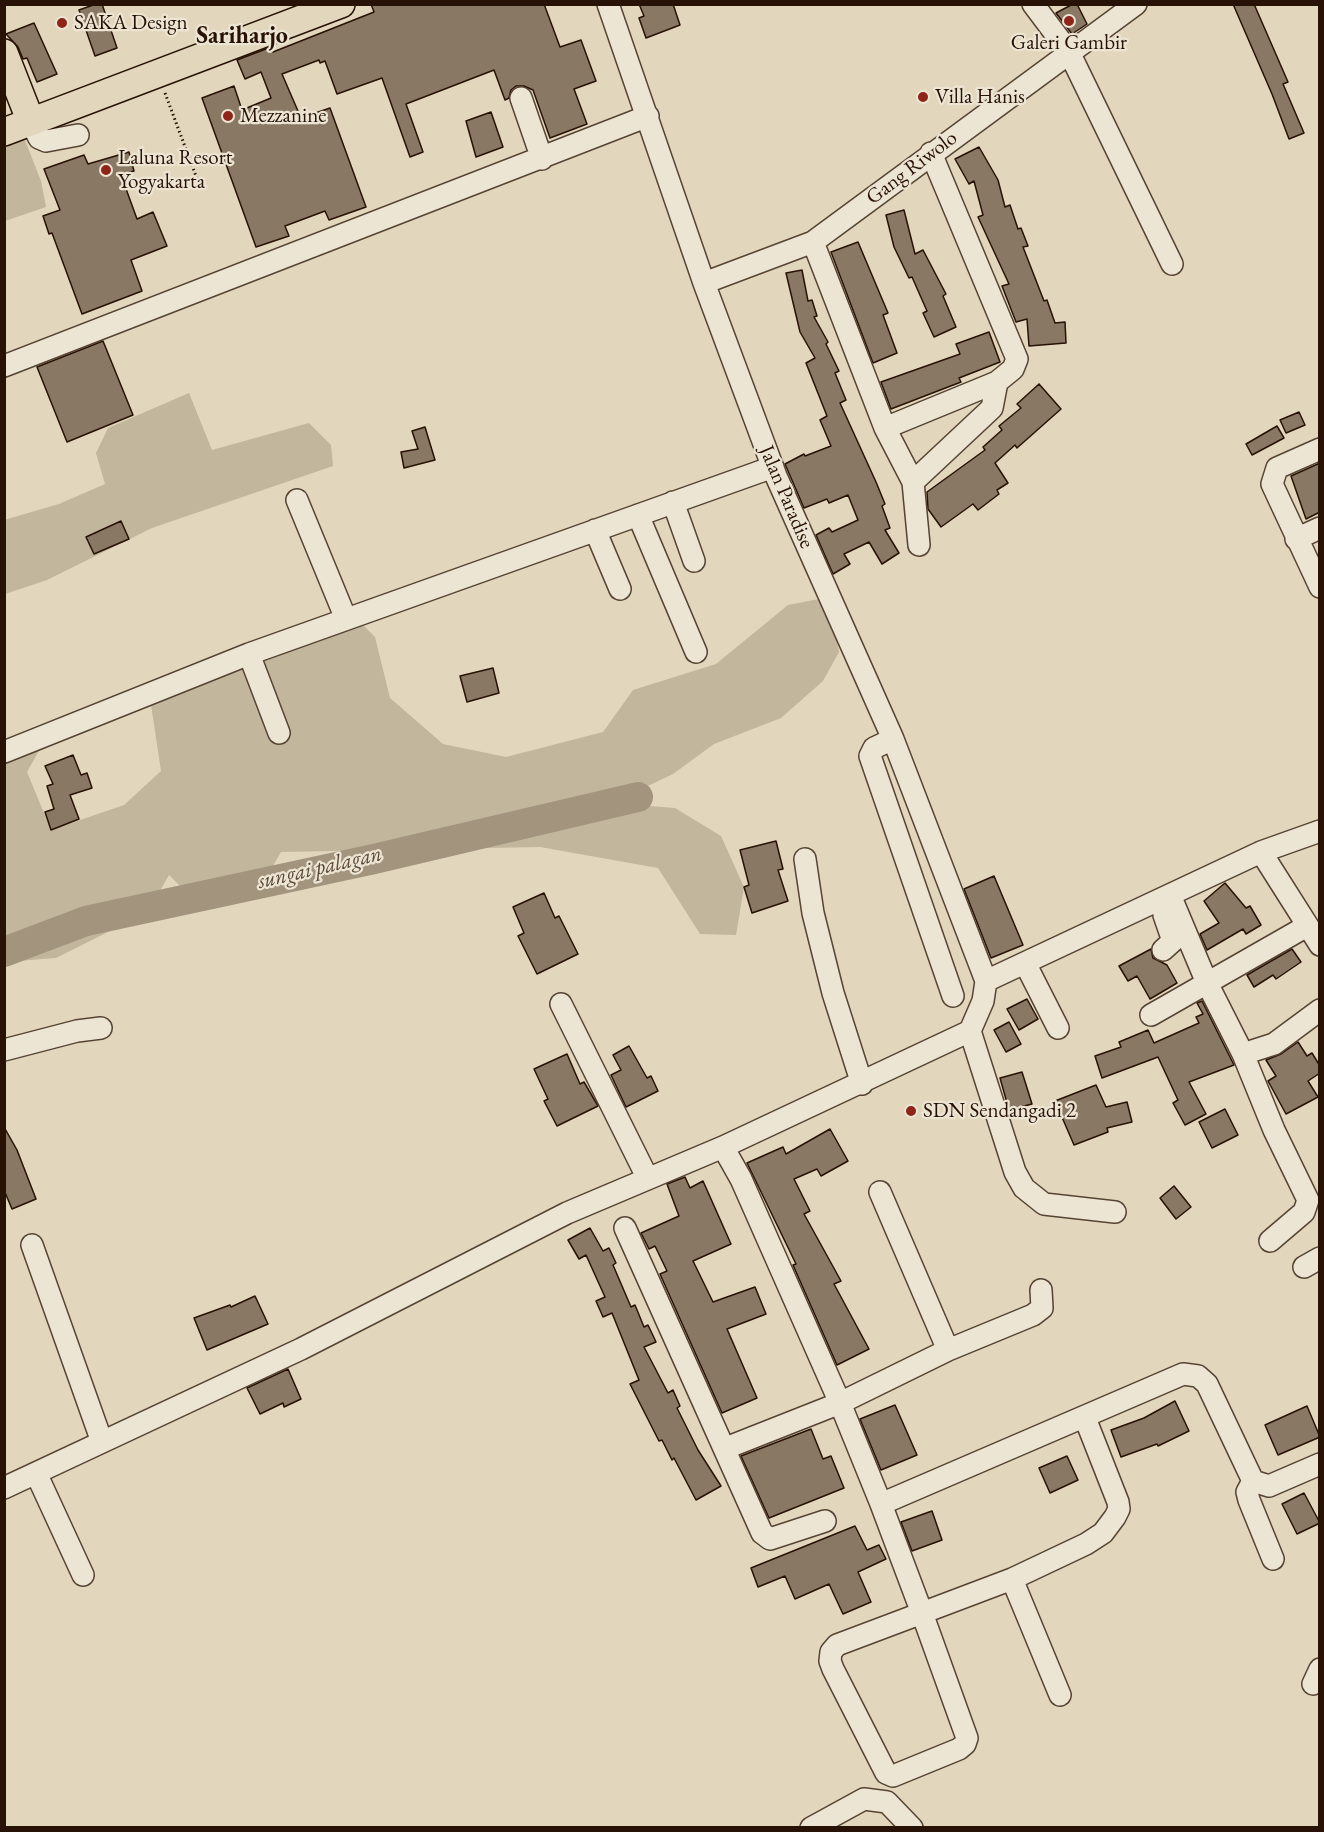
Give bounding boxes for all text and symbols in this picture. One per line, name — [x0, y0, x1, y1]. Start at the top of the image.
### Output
place label: SAKA Design — [74, 10, 188, 36]
marker: Galeri Gambir — [1062, 14, 1076, 28]
marker: SAKA Design — [55, 16, 69, 30]
district label: Sariharjo — [196, 22, 288, 50]
place label: Galeri Gambir — [1011, 30, 1127, 56]
place label: Villa Hanis — [935, 84, 1025, 110]
marker: Villa Hanis — [916, 90, 930, 104]
place label: Mezzanine — [240, 103, 326, 129]
marker: Mezzanine — [221, 109, 235, 123]
street label: Gang Riwolo — [861, 126, 963, 210]
place label: Laluna Resort Yogyakarta — [118, 145, 232, 195]
marker: Laluna Resort Yogyakarta — [99, 163, 113, 177]
street label: Jalan Paradise — [753, 442, 819, 552]
water label: sungai palagan — [256, 841, 384, 895]
place label: SDN Sendangadi 2 — [923, 1098, 1076, 1124]
marker: SDN Sendangadi 2 — [904, 1104, 918, 1118]

